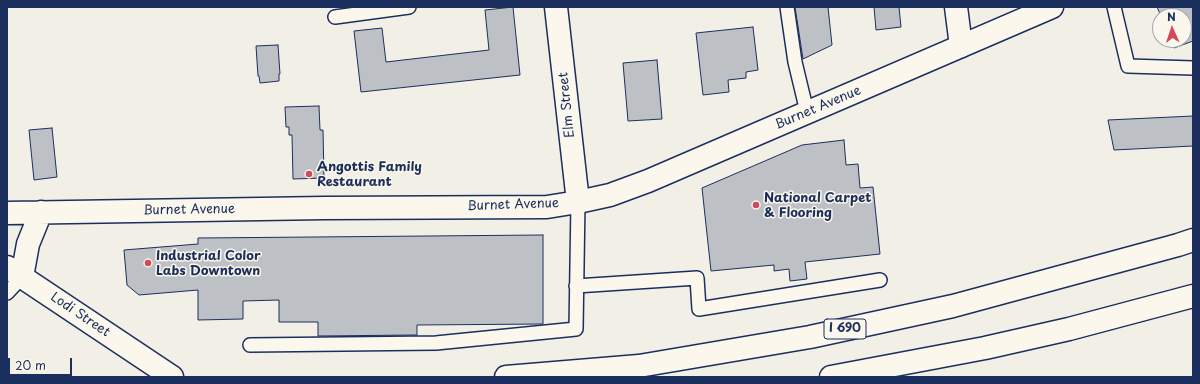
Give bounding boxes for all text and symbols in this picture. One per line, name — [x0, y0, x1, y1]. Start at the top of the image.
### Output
north arrow — [1152, 8, 1192, 48]
text: N — [1167, 8, 1176, 25]
street label: Elm Street — [556, 71, 578, 139]
street label: Burnet Avenue — [773, 83, 863, 133]
place label: Angottis Family Restaurant — [317, 159, 422, 190]
marker: Angottis Family Restaurant — [304, 169, 314, 179]
place label: National Carpet & Flooring — [764, 190, 872, 221]
street label: Burnet Avenue — [467, 196, 559, 214]
marker: National Carpet & Flooring — [751, 200, 761, 210]
street label: Burnet Avenue — [143, 201, 235, 219]
place label: Industrial Color Labs Downtown — [156, 248, 261, 279]
marker: Industrial Color Labs Downtown — [143, 258, 153, 268]
street label: Lodi Street — [47, 289, 113, 341]
road number: I 690 — [824, 319, 866, 339]
scale bar — [10, 350, 74, 376]
text: 20 m — [15, 356, 46, 374]

